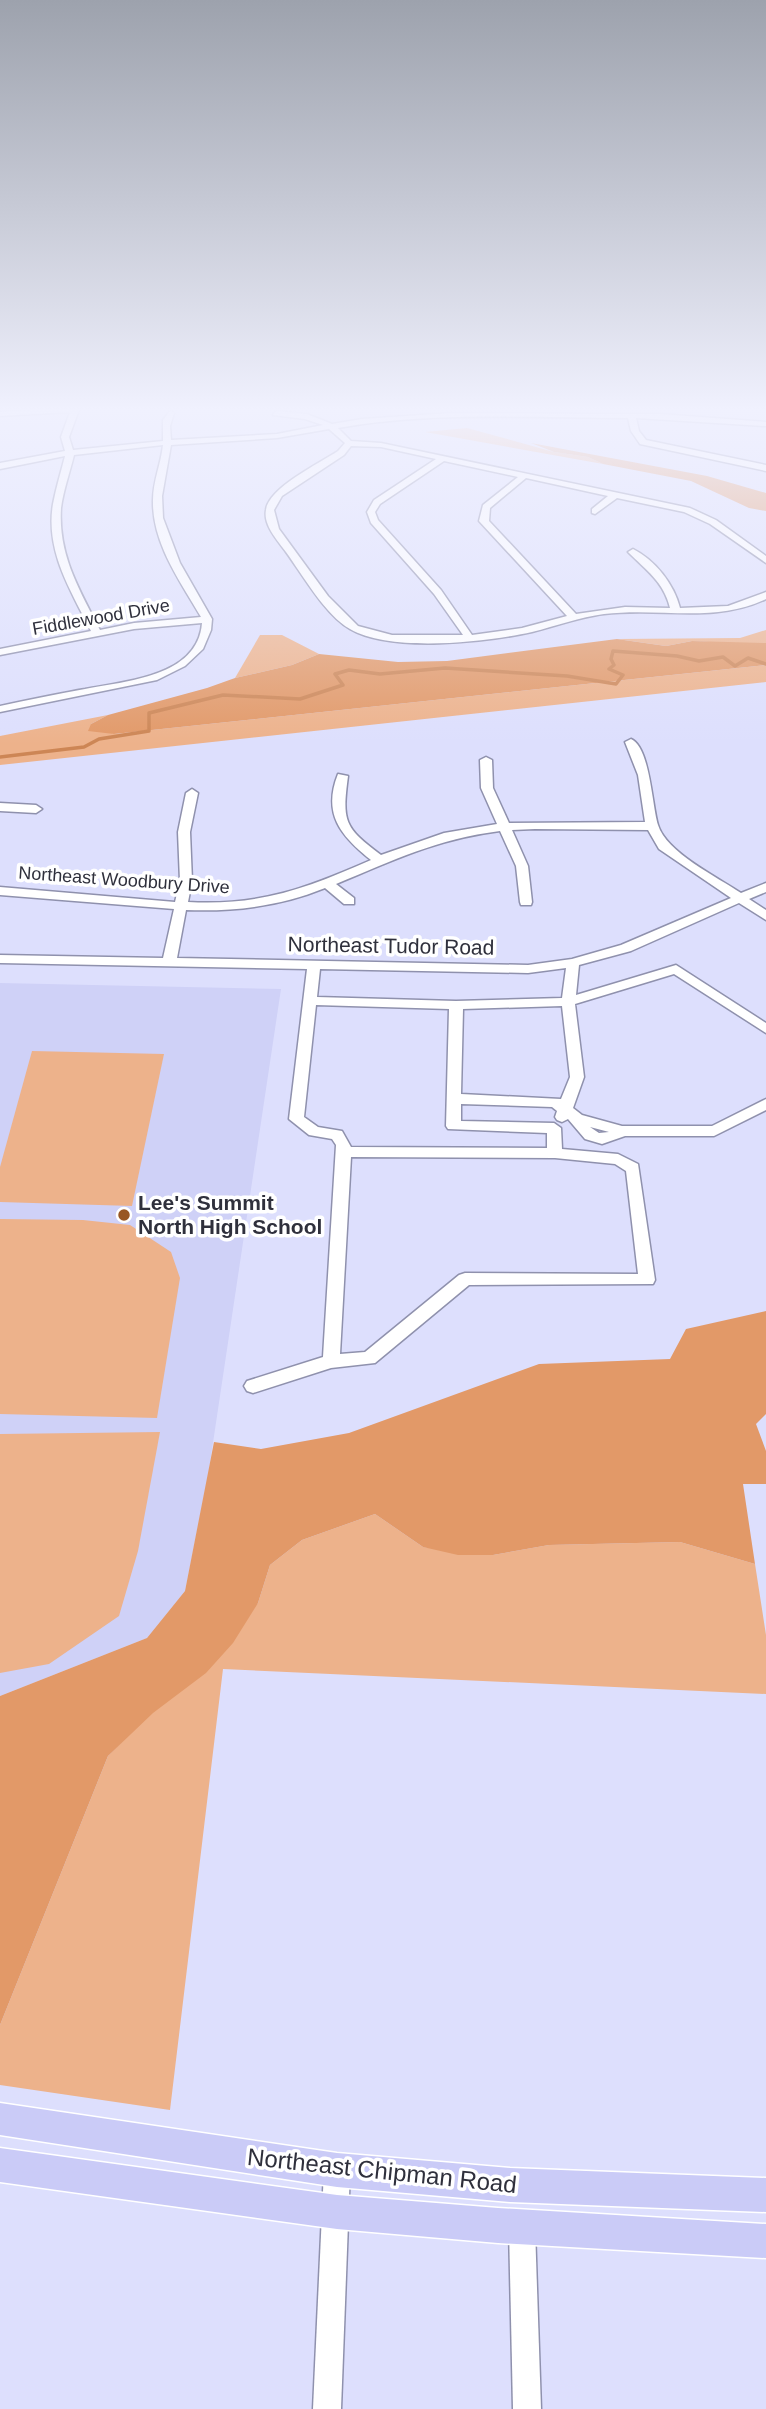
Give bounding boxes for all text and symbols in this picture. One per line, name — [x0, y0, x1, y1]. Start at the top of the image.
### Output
street label: Fiddlewood Drive — [31, 595, 171, 639]
street label: Northeast Woodbury Drive — [18, 863, 230, 897]
street label: Northeast Tudor Road — [288, 932, 495, 959]
place label: Lee's Summit North High School — [138, 1191, 322, 1238]
marker: Lee's Summit North High School — [116, 1207, 132, 1223]
street label: Northeast Chipman Road — [246, 2143, 518, 2198]

